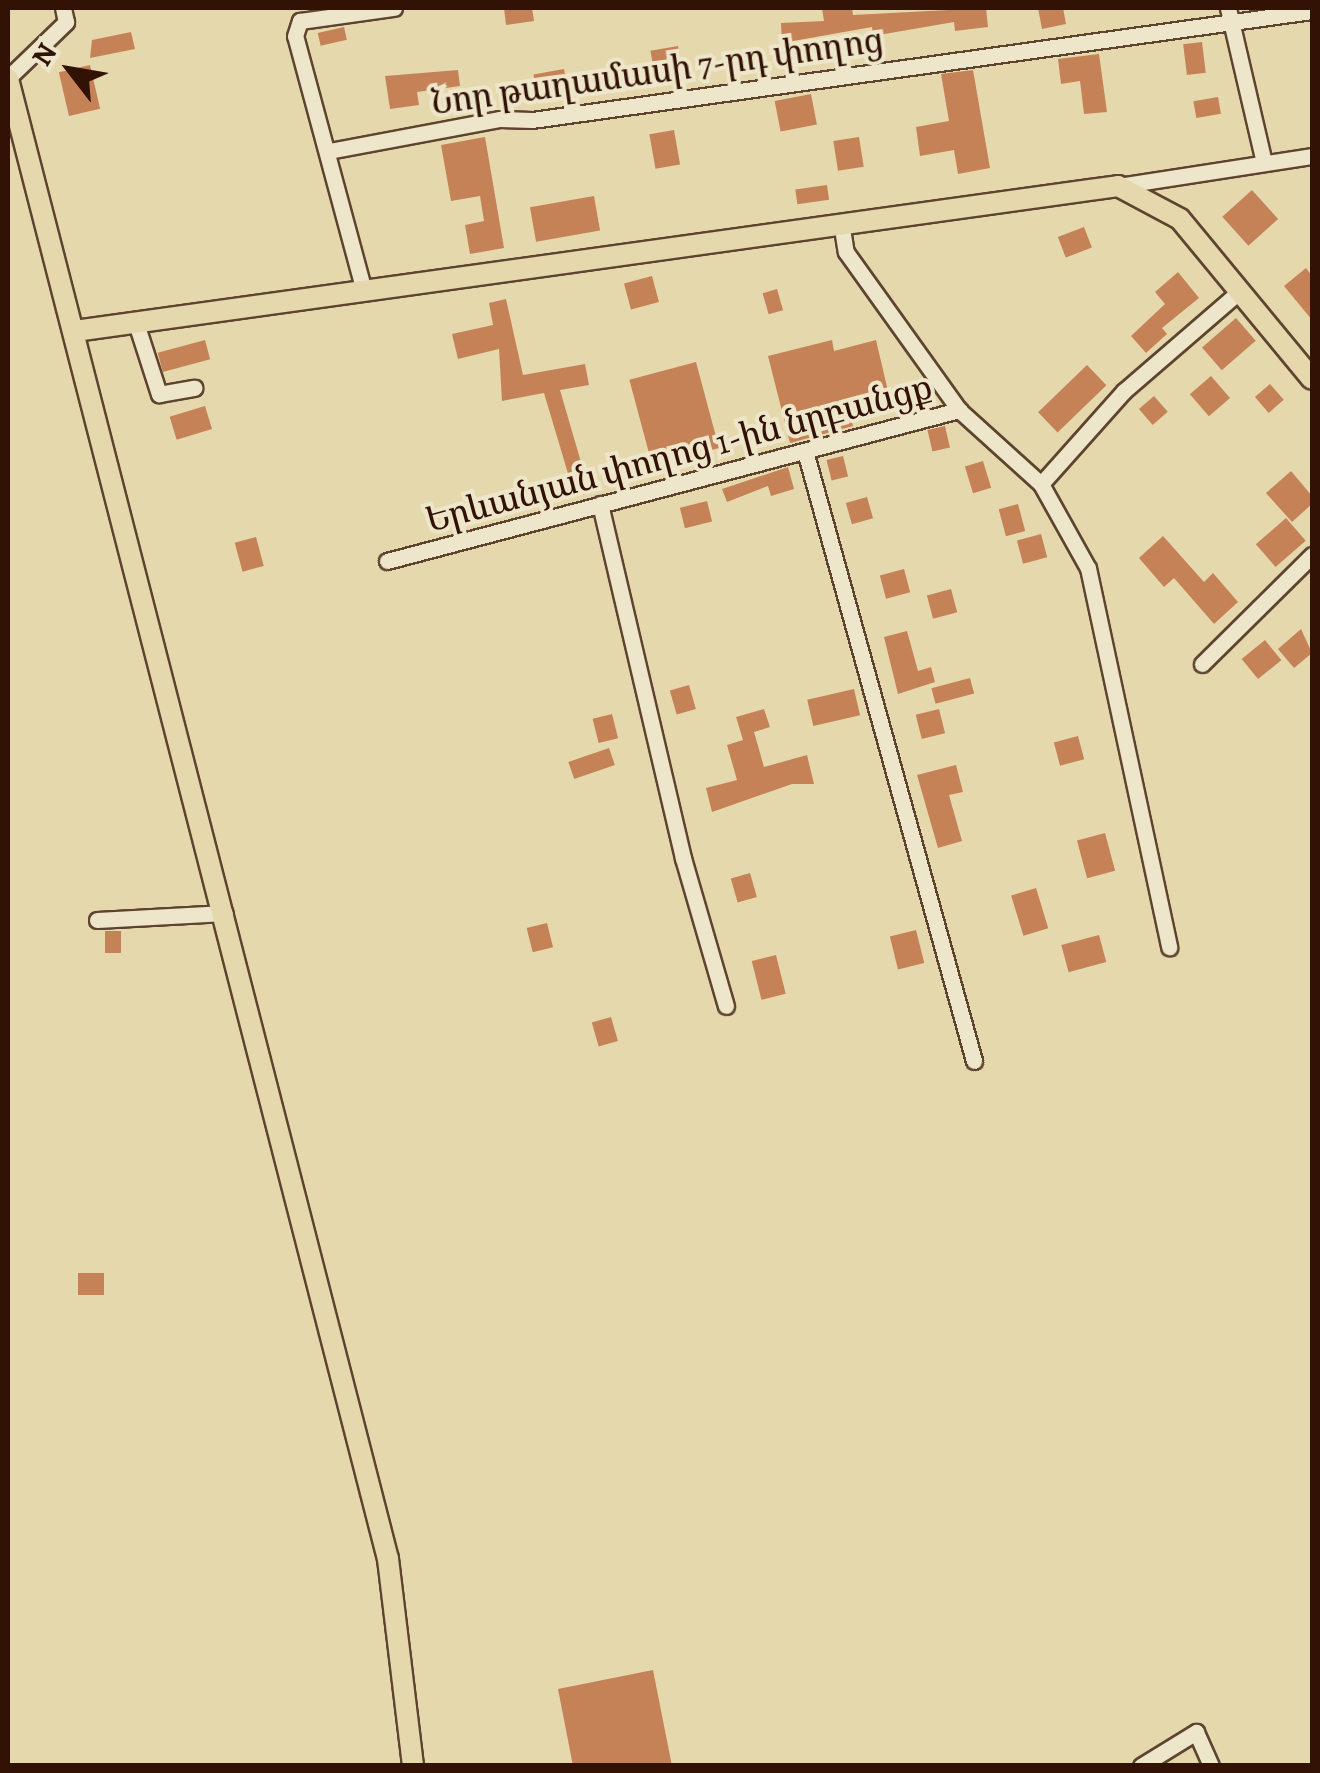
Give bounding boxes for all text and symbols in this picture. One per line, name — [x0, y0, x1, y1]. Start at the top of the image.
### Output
street label: Նոր թաղամասի 7-րդ փողոց — [428, 18, 886, 124]
north arrow — [20, 20, 120, 120]
text: N — [23, 36, 66, 73]
street label: Երևանյան փողոց 1-ին նրբանցք — [421, 365, 937, 541]

